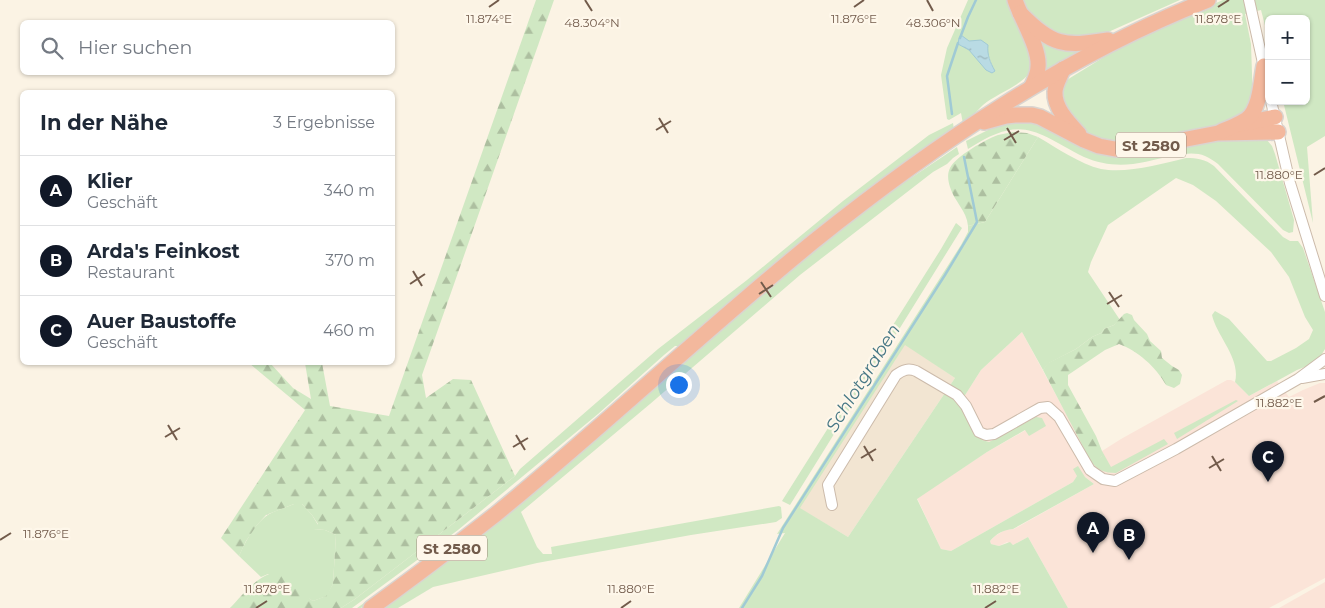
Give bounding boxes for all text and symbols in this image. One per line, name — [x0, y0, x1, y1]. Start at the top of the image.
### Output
text: 11.874°E — [466, 11, 512, 26]
text: 11.876°E — [831, 11, 877, 26]
text: 11.878°E — [1195, 11, 1241, 26]
text: 48.304°N — [564, 15, 620, 30]
text: 48.306°N — [905, 15, 961, 30]
map controls — [1265, 15, 1310, 105]
button: + — [1265, 15, 1310, 60]
search box — [20, 20, 395, 75]
icon: search — [38, 34, 66, 62]
text: Hier suchen — [78, 36, 192, 59]
button: − — [1265, 60, 1310, 105]
text: In der Nähe — [40, 110, 168, 135]
text: 3 Ergebnisse — [273, 113, 375, 132]
road number: St 2580 — [1116, 132, 1186, 158]
text: 11.880°E — [1255, 167, 1303, 182]
text: Klier — [87, 170, 133, 193]
text: A — [50, 181, 62, 200]
text: 340 m — [324, 181, 375, 200]
text: Geschäft — [87, 193, 158, 212]
text: Arda's Feinkost — [87, 240, 240, 263]
text: B — [50, 251, 62, 270]
text: 370 m — [325, 251, 375, 270]
text: Restaurant — [87, 263, 175, 282]
text: Auer Baustoffe — [87, 310, 236, 333]
water label: Schlotgraben — [821, 320, 905, 436]
text: C — [50, 321, 62, 340]
text: 460 m — [323, 321, 375, 340]
text: Geschäft — [87, 333, 158, 352]
your location — [666, 372, 692, 398]
text: 11.882°E — [1256, 395, 1302, 410]
pin: C — [1252, 441, 1284, 482]
pin: A — [1077, 512, 1109, 553]
pin: B — [1113, 519, 1145, 560]
text: 11.876°E — [23, 526, 69, 541]
road number: St 2580 — [417, 536, 487, 560]
text: 11.878°E — [244, 581, 290, 596]
text: 11.880°E — [607, 581, 655, 596]
text: 11.882°E — [973, 581, 1019, 596]

